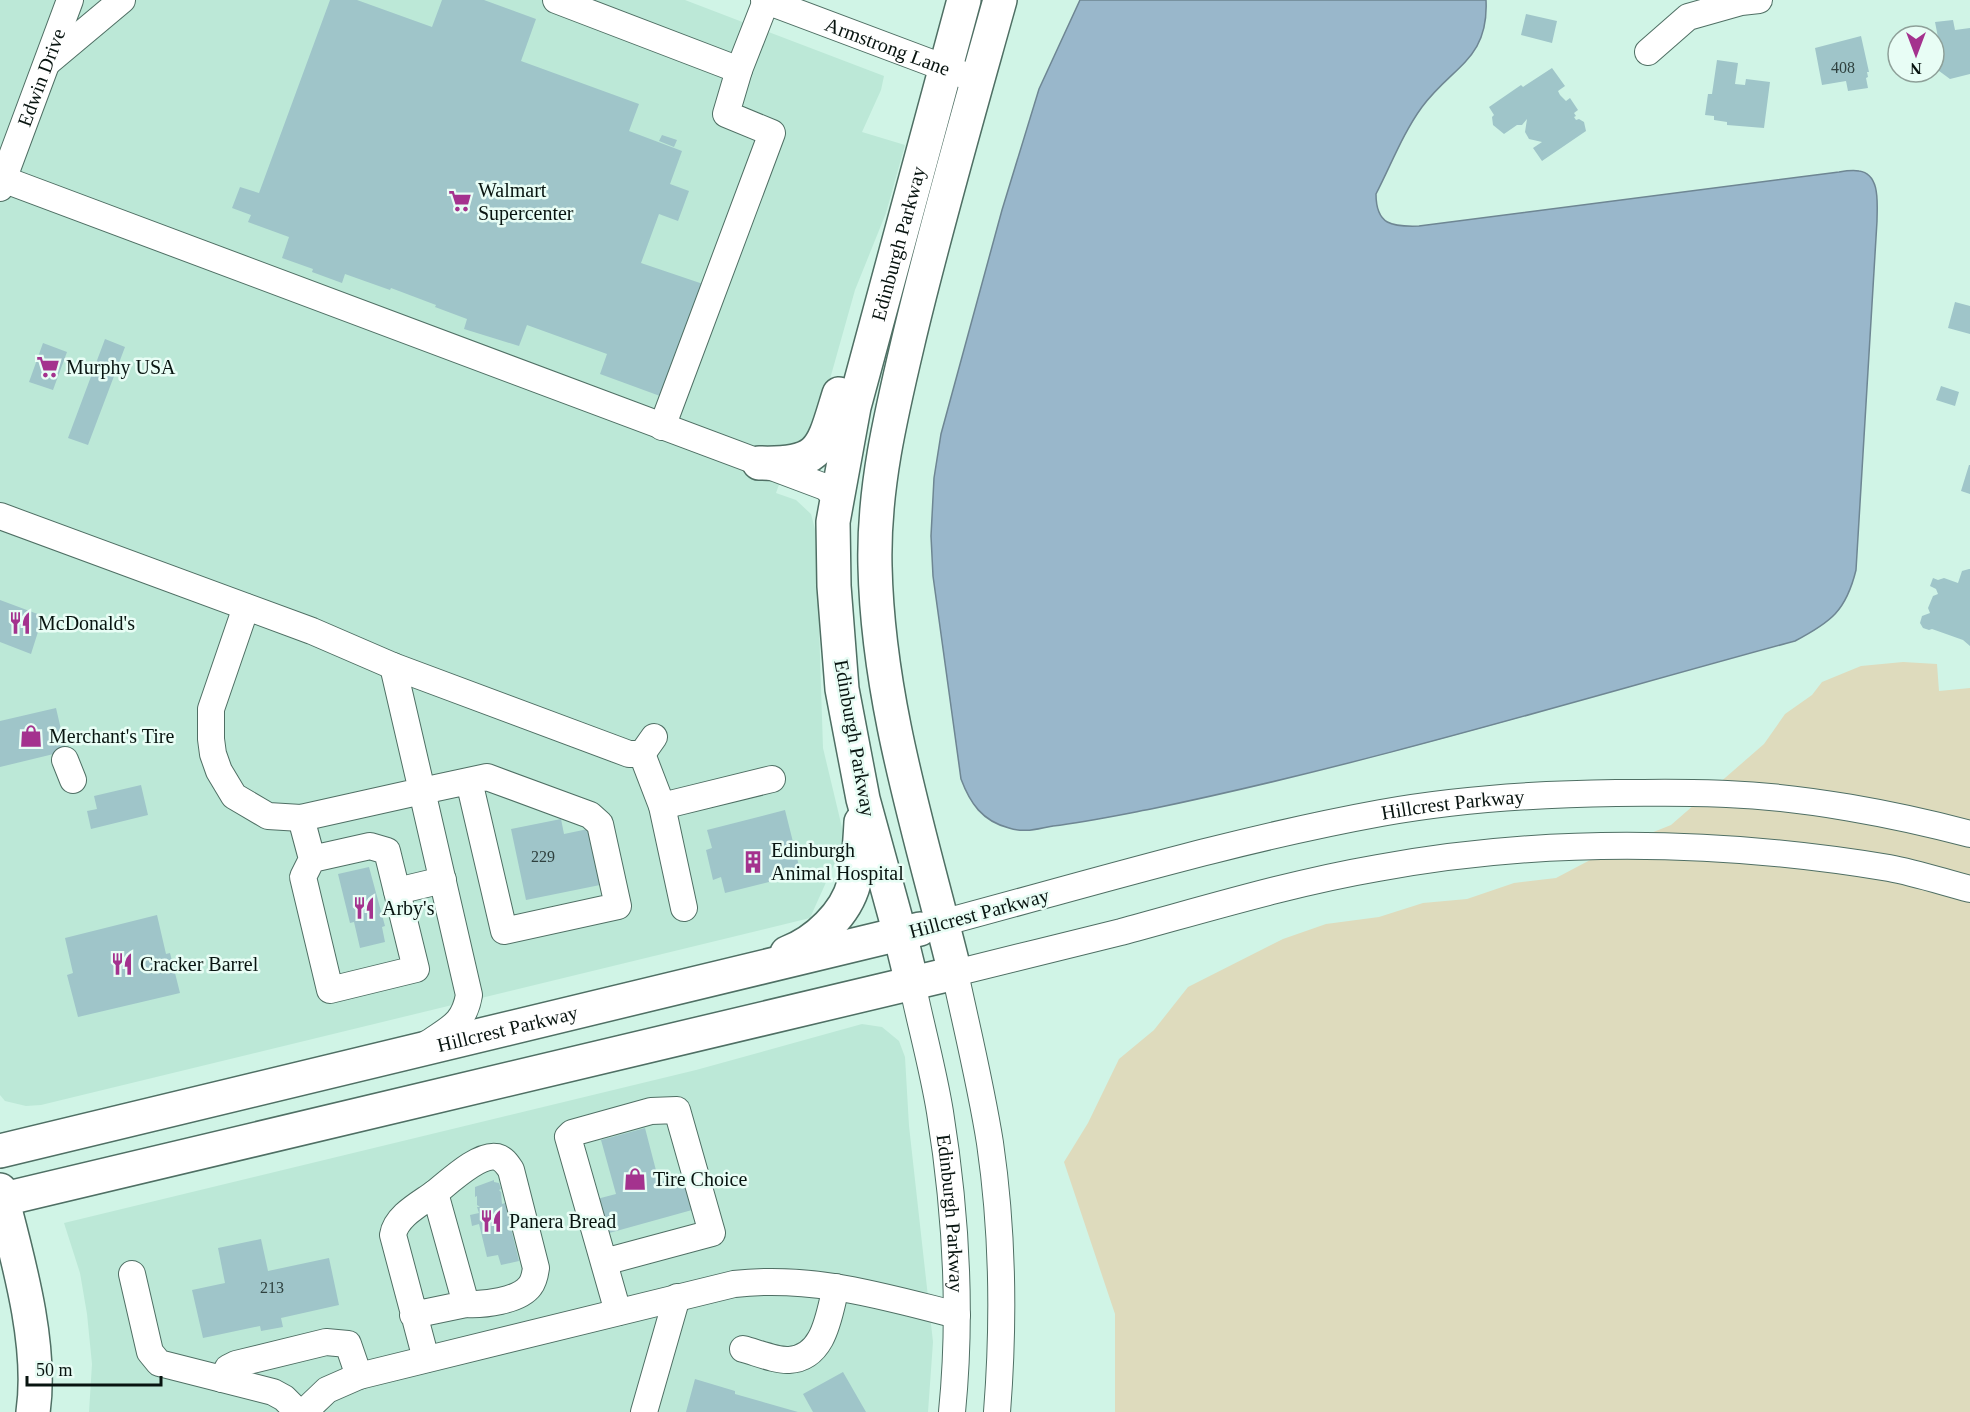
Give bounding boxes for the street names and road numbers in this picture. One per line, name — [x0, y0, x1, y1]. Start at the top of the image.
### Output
street label: Armstrong Lane — [822, 13, 953, 80]
street label: Edwin Drive — [13, 25, 69, 129]
street label: Edinburgh Parkway — [867, 164, 931, 323]
street label: Edinburgh Parkway — [829, 658, 880, 818]
street label: Hillcrest Parkway — [1379, 785, 1525, 824]
street label: Hillcrest Parkway — [907, 884, 1052, 943]
street label: Hillcrest Parkway — [435, 1001, 580, 1056]
street label: Edinburgh Parkway — [933, 1133, 968, 1293]

